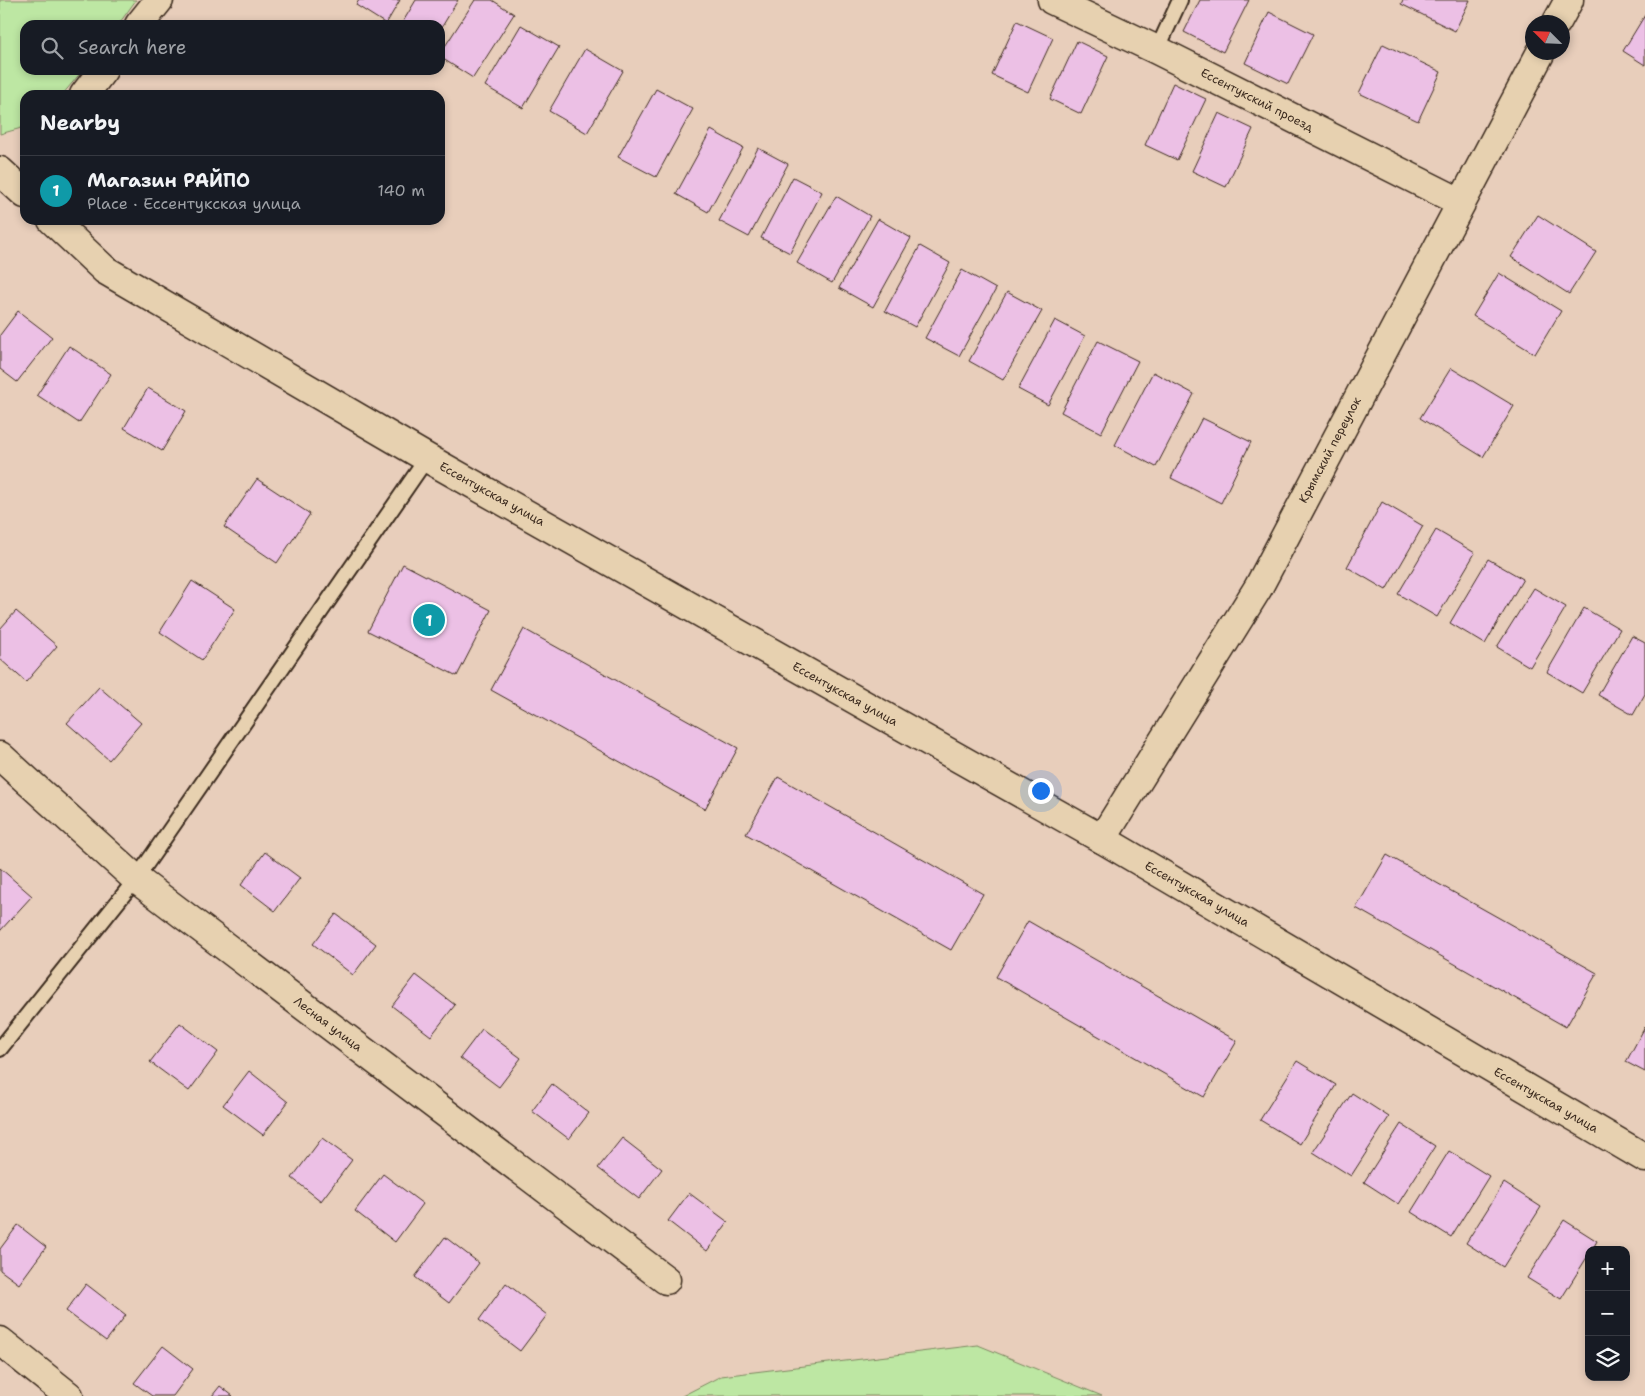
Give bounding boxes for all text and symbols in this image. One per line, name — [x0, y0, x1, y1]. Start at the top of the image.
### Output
north arrow — [1525, 15, 1570, 60]
search box — [20, 20, 445, 75]
icon: search — [38, 34, 66, 62]
text: Search here — [78, 35, 187, 60]
street label: Ессентукский проезд — [1198, 65, 1316, 136]
text: Nearby — [40, 109, 120, 137]
text: Магазин РАЙПО — [87, 168, 250, 193]
text: 1 — [52, 180, 60, 201]
text: 140 m — [378, 180, 425, 201]
text: Place · Ессентукская улица — [87, 193, 301, 214]
street label: Крымский переулок — [1295, 394, 1365, 506]
street label: Ессентукская улица — [436, 458, 548, 530]
pin: 1 — [413, 601, 445, 639]
street label: Ессентукская улица — [789, 658, 901, 730]
your location — [1028, 778, 1054, 804]
street label: Ессентукская улица — [1142, 858, 1253, 931]
street label: Лесная улица — [291, 993, 366, 1055]
street label: Ессентукская улица — [1491, 1064, 1602, 1137]
map controls — [1585, 1246, 1630, 1381]
button: + — [1585, 1246, 1630, 1291]
button: − — [1585, 1291, 1630, 1336]
button: layers — [1585, 1336, 1630, 1381]

